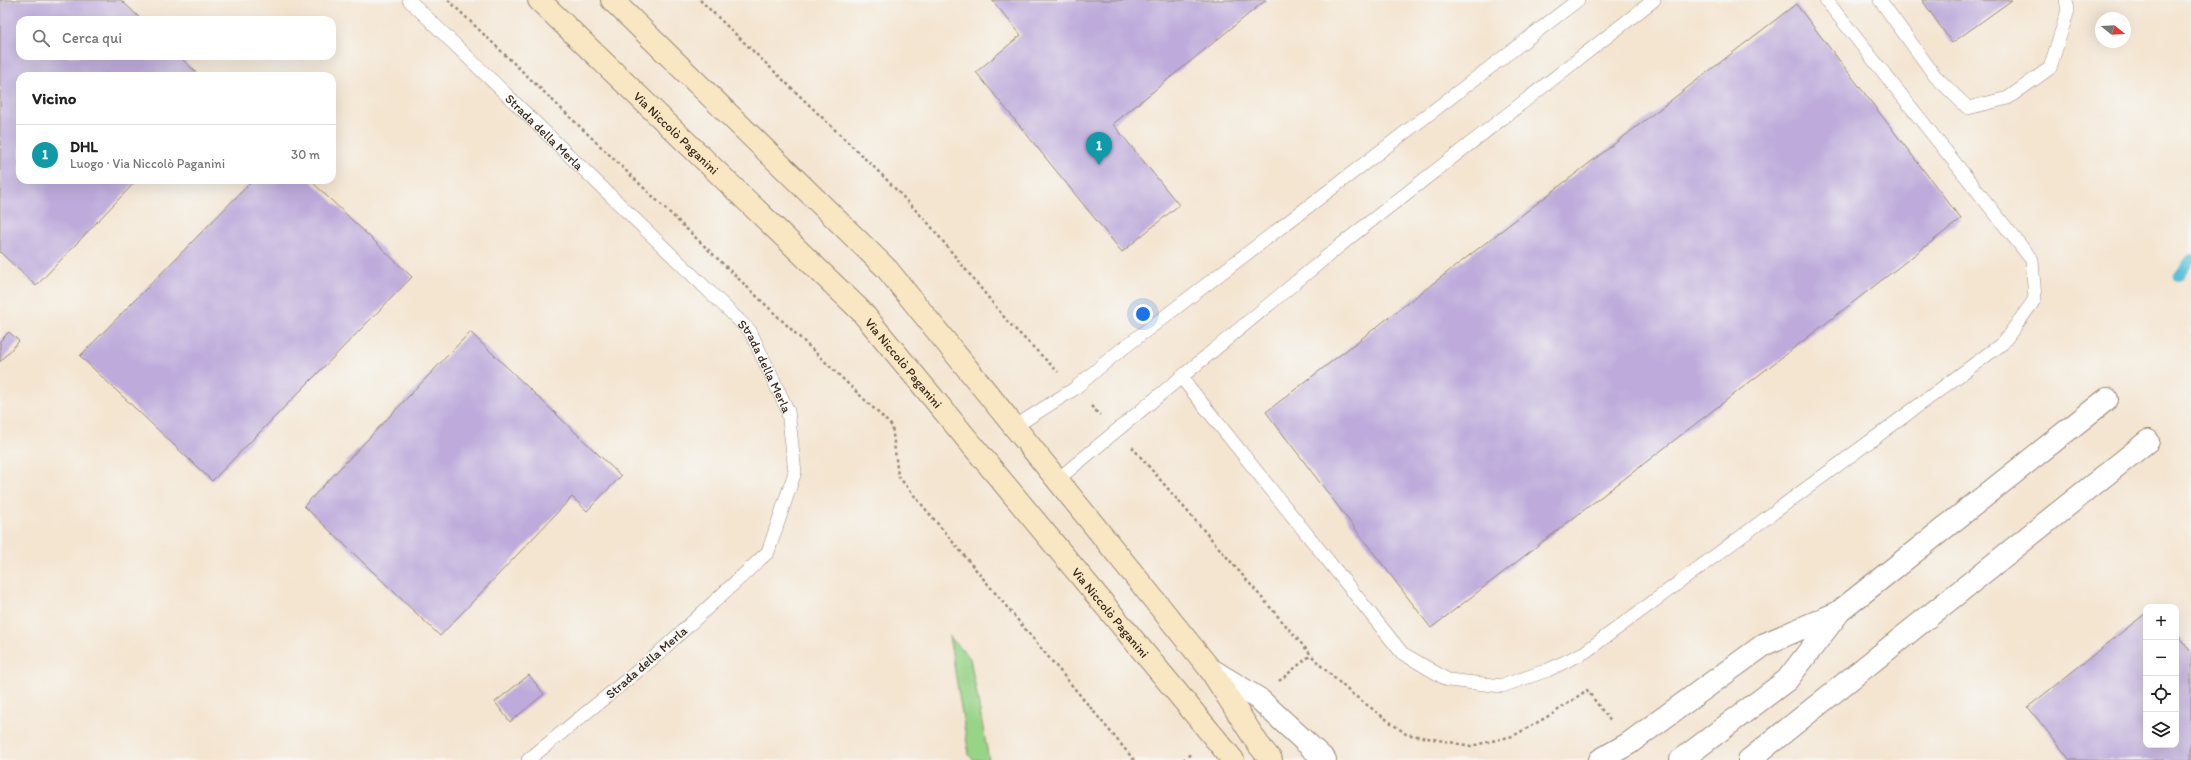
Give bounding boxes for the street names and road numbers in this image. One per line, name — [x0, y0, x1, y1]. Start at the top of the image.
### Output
street label: Via Niccolò Paganini — [630, 89, 722, 178]
street label: Strada della Merla — [502, 91, 587, 173]
street label: Via Niccolò Paganini — [862, 315, 945, 411]
street label: Strada della Merla — [735, 316, 795, 415]
street label: Via Niccolò Paganini — [1069, 565, 1152, 661]
street label: Strada della Merla — [603, 623, 690, 702]

